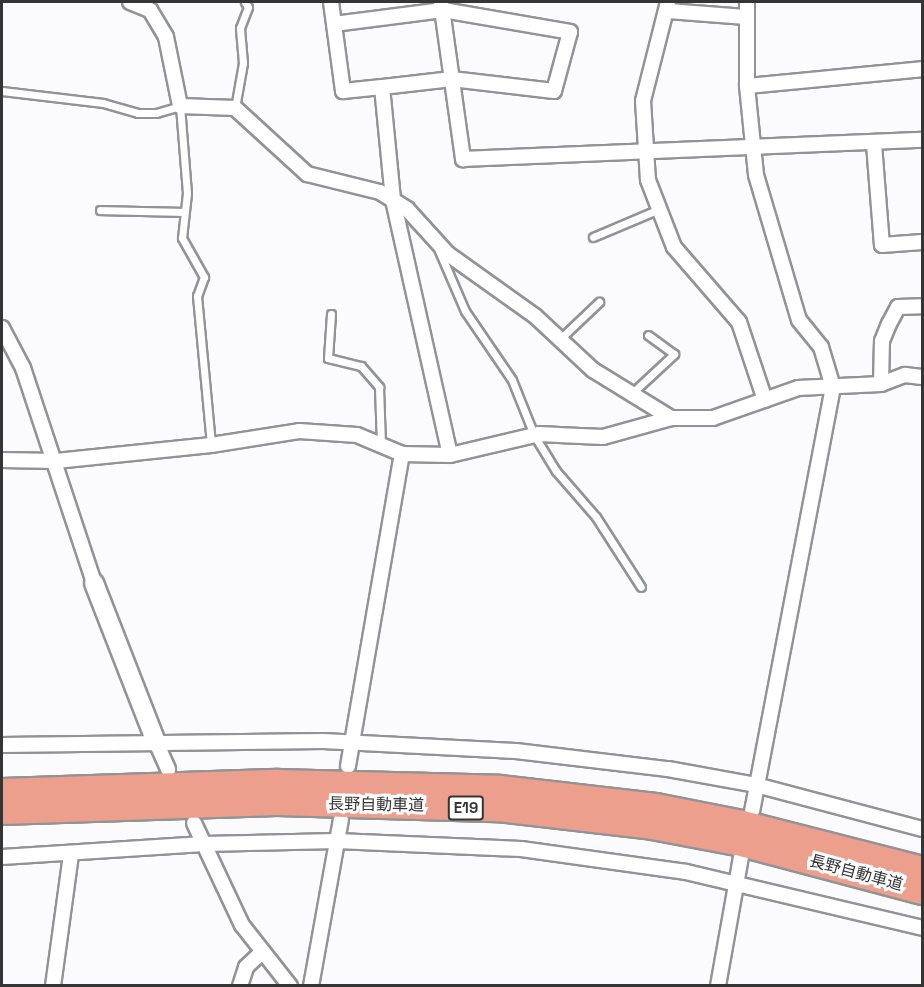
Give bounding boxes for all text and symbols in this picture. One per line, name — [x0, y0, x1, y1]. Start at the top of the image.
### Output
street label: 長野自動車道 — [328, 795, 424, 815]
road number: E19 — [446, 796, 486, 820]
street label: 長野自動車道 — [807, 851, 905, 895]

